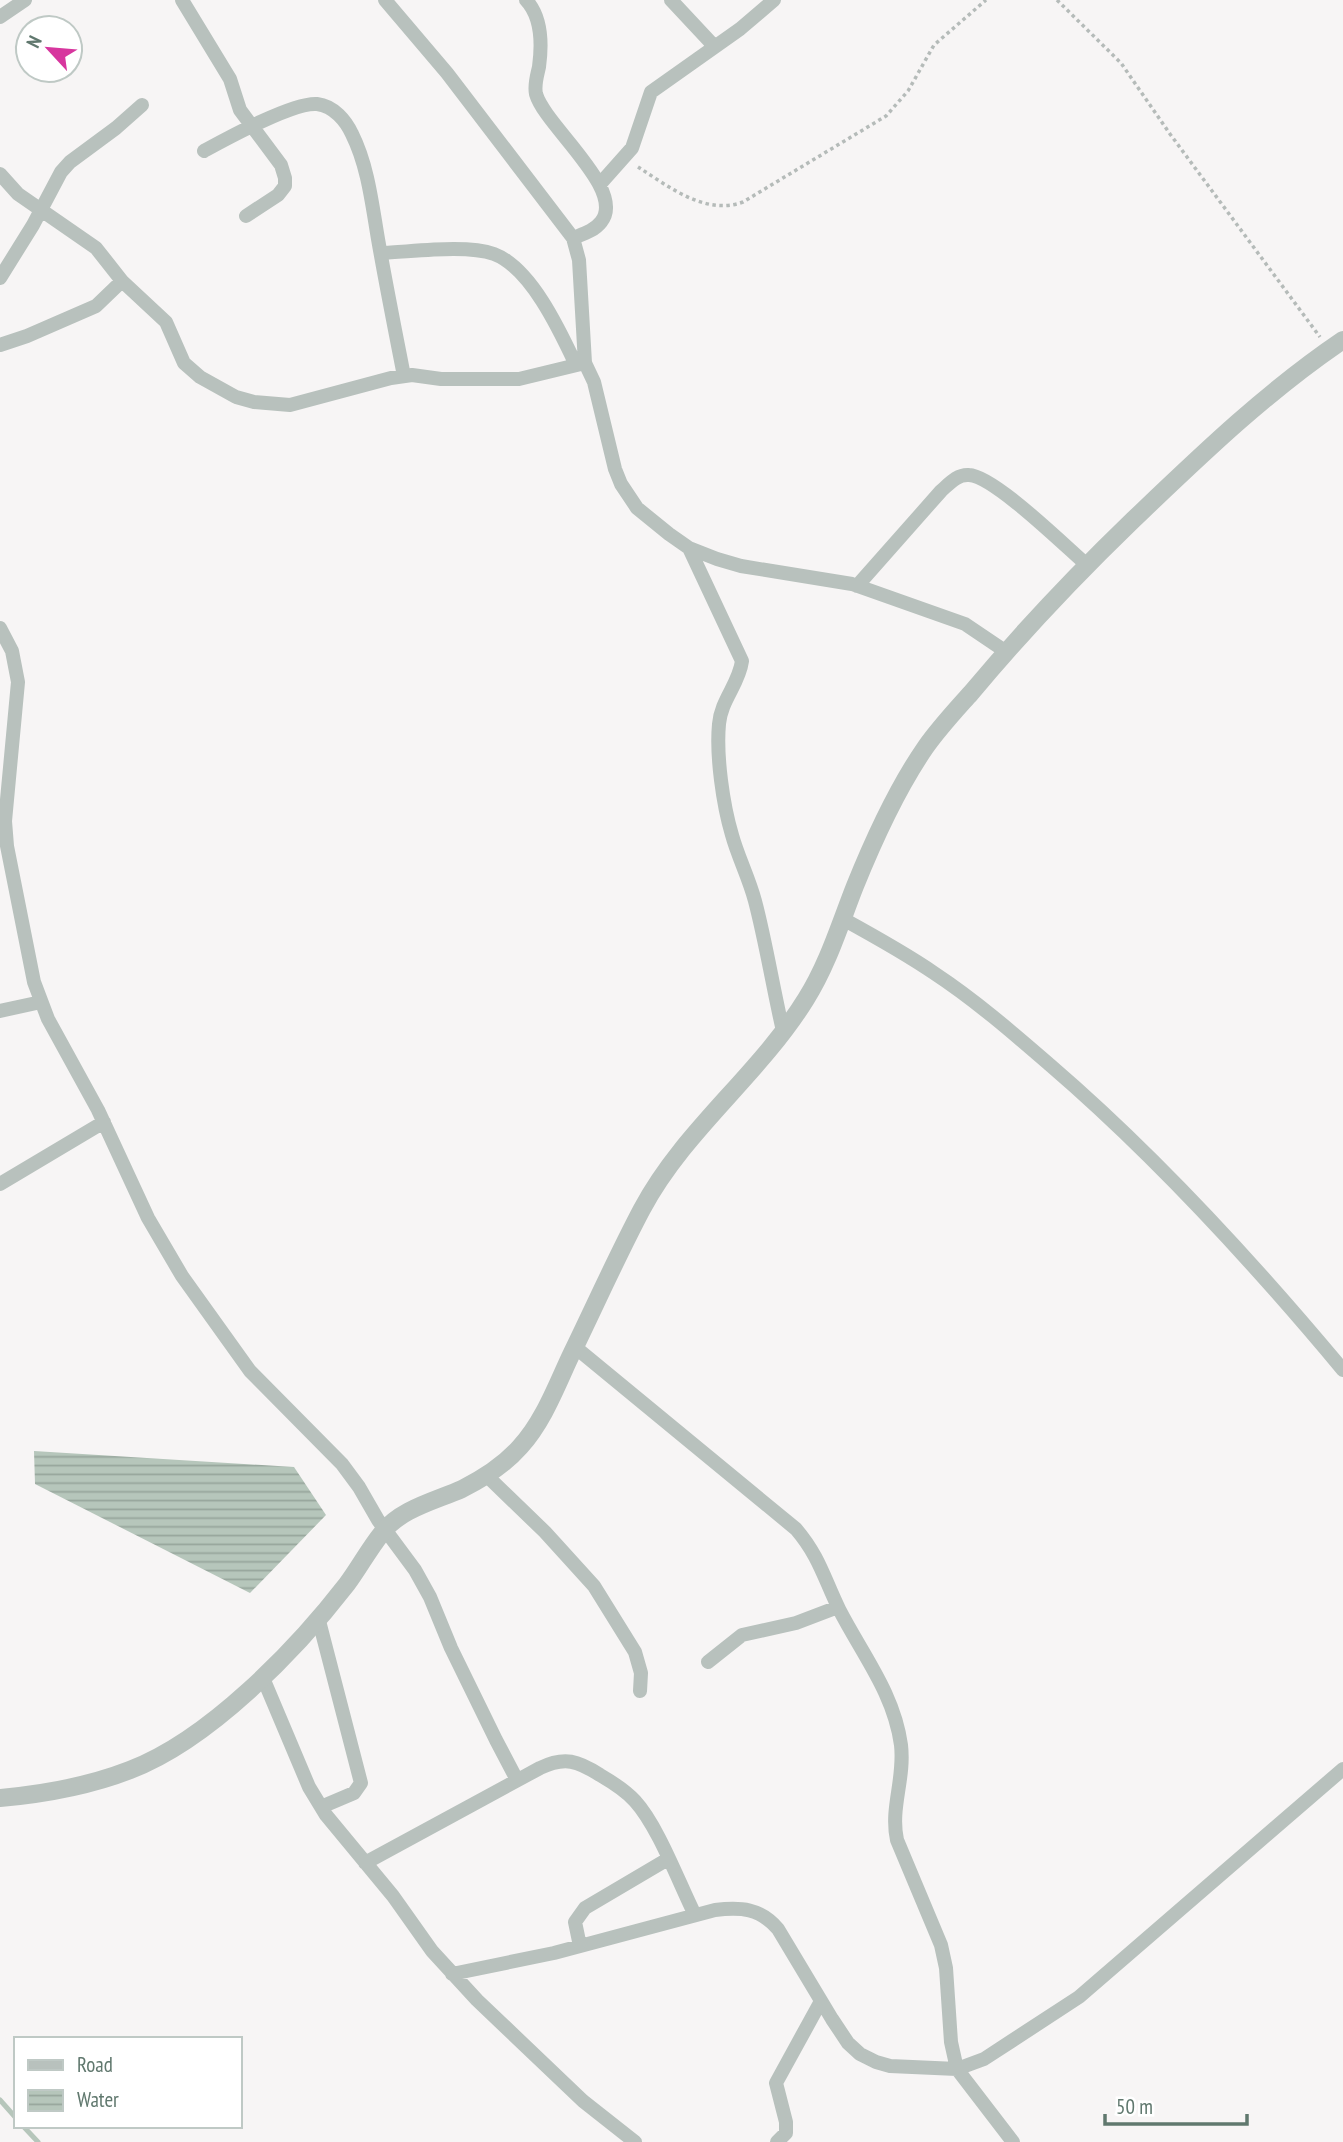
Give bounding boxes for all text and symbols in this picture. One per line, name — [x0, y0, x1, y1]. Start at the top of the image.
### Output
north arrow — [14, 14, 84, 84]
text: N — [21, 32, 47, 51]
legend — [14, 2037, 242, 2128]
text: Road — [77, 2051, 113, 2078]
scale bar — [1105, 2082, 1247, 2126]
text: Water — [77, 2086, 119, 2113]
text: 50 m — [1116, 2093, 1153, 2120]

